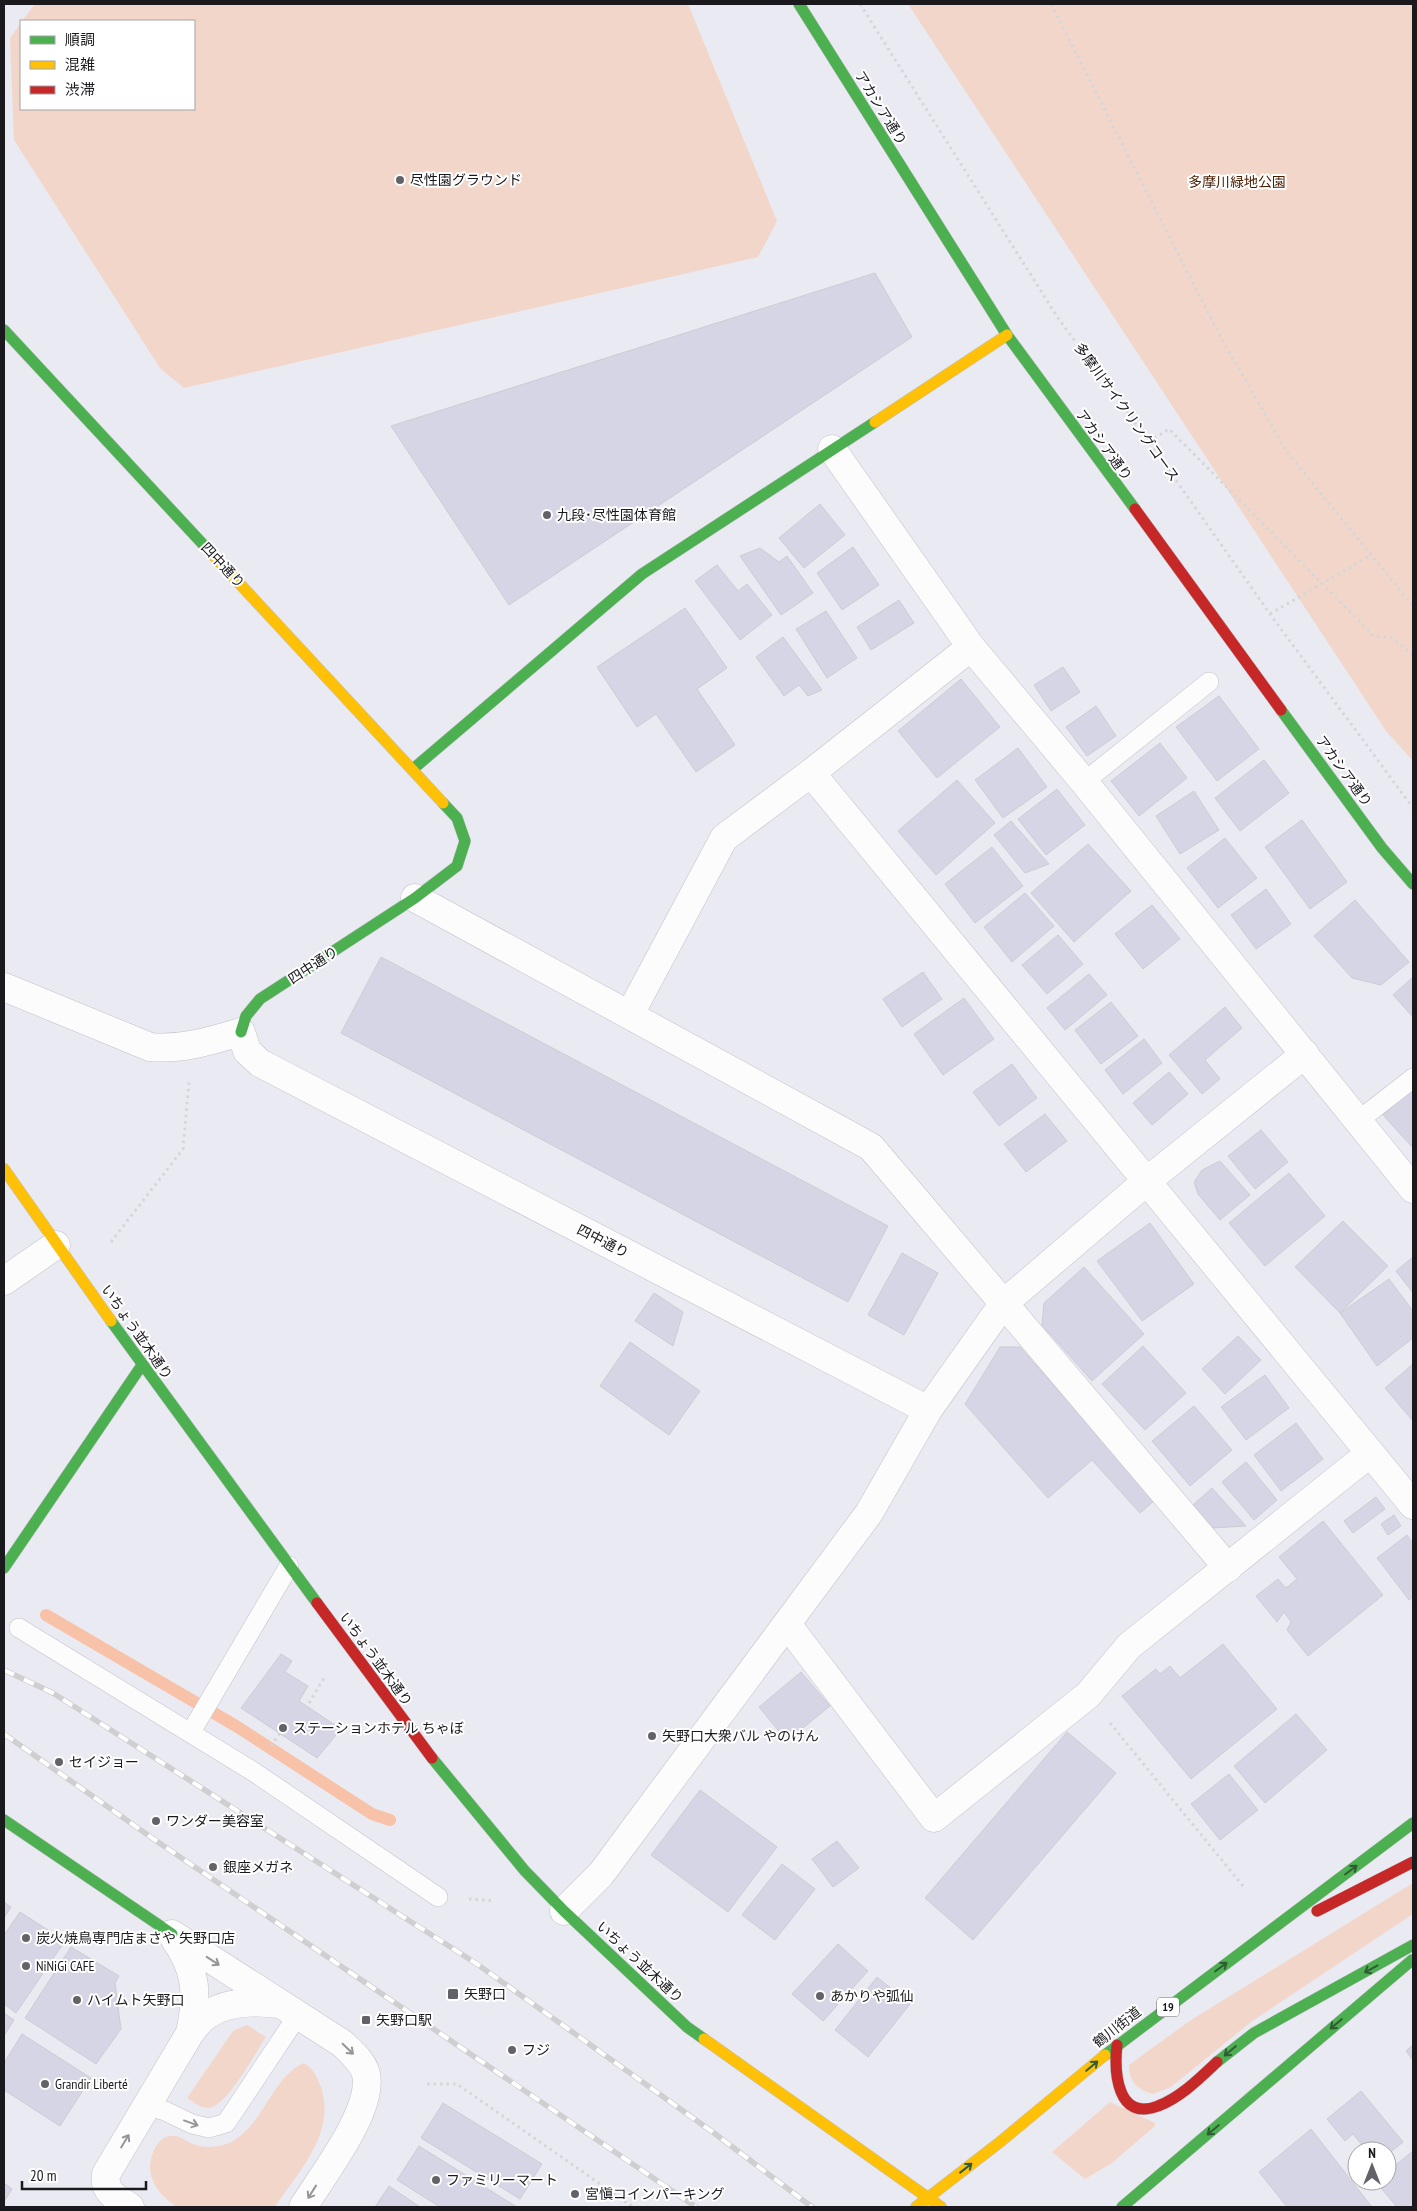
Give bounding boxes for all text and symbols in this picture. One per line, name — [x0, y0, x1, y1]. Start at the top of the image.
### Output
legend — [20, 20, 195, 110]
text: 順調 — [65, 30, 95, 49]
text: 混雑 — [65, 55, 95, 74]
street label: アカシア通り — [851, 68, 911, 148]
text: 渋滞 — [65, 80, 95, 99]
place label: 尽性園グラウンド — [410, 171, 522, 189]
park label: 多摩川緑地公園 — [1188, 173, 1286, 191]
marker: 尽性園グラウンド — [394, 174, 406, 186]
street label: 多摩川サイクリングコース — [1071, 339, 1183, 485]
street label: アカシア通り — [1072, 406, 1136, 484]
place label: 九段･尽性園体育館 — [557, 506, 676, 524]
marker: 九段･尽性園体育館 — [541, 509, 553, 521]
street label: 四中通り — [197, 538, 249, 592]
street label: アカシア通り — [1312, 732, 1376, 810]
street label: 四中通り — [285, 942, 341, 988]
street label: 四中通り — [574, 1220, 632, 1262]
street label: いちょう並木通り — [98, 1281, 176, 1383]
street label: いちょう並木通り — [336, 1608, 416, 1710]
place label: ステーションホテル ちゃぼ — [293, 1719, 464, 1737]
marker: ステーションホテル ちゃぼ — [277, 1722, 289, 1734]
place label: 矢野口大衆バル やのけん — [662, 1727, 819, 1745]
marker: 矢野口大衆バル やのけん — [646, 1730, 658, 1742]
place label: セイジョー — [69, 1753, 139, 1771]
marker: セイジョー — [53, 1756, 65, 1768]
place label: ワンダー美容室 — [166, 1812, 264, 1830]
marker: ワンダー美容室 — [150, 1815, 162, 1827]
place label: 銀座メガネ — [223, 1858, 293, 1876]
marker: 銀座メガネ — [207, 1861, 219, 1873]
one-way arrow — [1344, 1864, 1357, 1875]
street label: いちょう並木通り — [593, 1917, 687, 2007]
place label: 炭火焼鳥専門店まさや 矢野口店 — [36, 1929, 235, 1947]
marker: 炭火焼鳥専門店まさや 矢野口店 — [20, 1932, 32, 1944]
one-way arrow — [205, 1956, 219, 1966]
place label: NiNiGi CAFE — [36, 1957, 95, 1975]
marker: NiNiGi CAFE — [20, 1960, 32, 1972]
one-way arrow — [1214, 1962, 1228, 1972]
one-way arrow — [1363, 1964, 1378, 1974]
place label: 矢野口 — [464, 1985, 506, 2003]
marker: 矢野口 — [446, 1987, 460, 2001]
place label: あかりや弧仙 — [830, 1987, 914, 2005]
marker: あかりや弧仙 — [814, 1990, 826, 2002]
place label: ハイムト矢野口 — [87, 1991, 184, 2009]
marker: ハイムト矢野口 — [71, 1994, 83, 2006]
road number: 19 — [1157, 1998, 1179, 2016]
street label: 鶴川街道 — [1089, 2003, 1145, 2051]
place label: 矢野口駅 — [376, 2011, 432, 2029]
marker: 矢野口駅 — [360, 2014, 372, 2026]
one-way arrow — [1330, 2019, 1343, 2030]
place label: フジ — [522, 2041, 550, 2059]
one-way arrow — [342, 2043, 355, 2055]
marker: フジ — [506, 2044, 518, 2056]
one-way arrow — [1224, 2045, 1237, 2056]
one-way arrow — [1085, 2060, 1098, 2071]
place label: Grandir Liberté — [55, 2075, 128, 2093]
marker: Grandir Liberté — [39, 2078, 51, 2090]
one-way arrow — [183, 2119, 198, 2128]
one-way arrow — [1206, 2124, 1219, 2135]
one-way arrow — [120, 2134, 130, 2148]
north arrow — [1347, 2141, 1397, 2191]
text: N — [1368, 2144, 1376, 2162]
scale bar — [22, 2158, 146, 2190]
one-way arrow — [959, 2163, 972, 2174]
text: 20 m — [30, 2166, 56, 2185]
place label: ファミリーマート — [446, 2171, 558, 2189]
marker: ファミリーマート — [430, 2174, 442, 2186]
one-way arrow — [307, 2184, 317, 2198]
place label: 宮愼コインパーキング — [585, 2185, 725, 2203]
marker: 宮愼コインパーキング — [569, 2188, 581, 2200]

